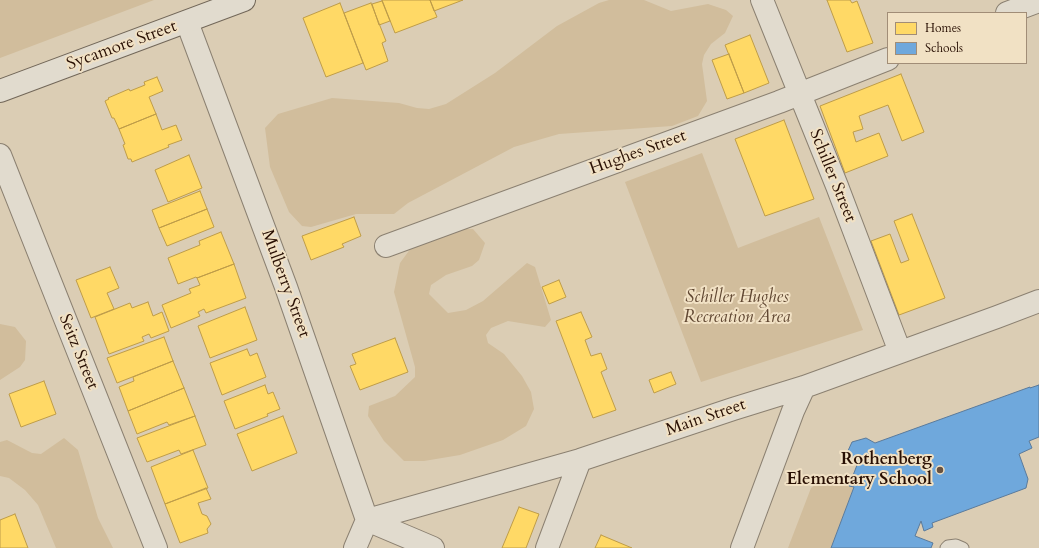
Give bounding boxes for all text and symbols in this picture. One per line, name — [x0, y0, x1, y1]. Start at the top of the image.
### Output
legend — [887, 12, 1027, 64]
street label: Sycamore Street — [64, 17, 180, 75]
text: Homes — [925, 20, 961, 36]
text: Schools — [925, 40, 963, 56]
street label: Hughes Street — [587, 126, 689, 180]
street label: Schiller Street — [804, 127, 860, 225]
street label: Mulberry Street — [256, 227, 314, 341]
park label: Schiller Hughes Recreation Area — [684, 288, 790, 328]
street label: Seitz Street — [54, 311, 102, 393]
street label: Main Street — [663, 395, 749, 441]
place label: Rothenberg Elementary School — [786, 450, 932, 490]
marker: Rothenberg Elementary School — [935, 465, 945, 475]

